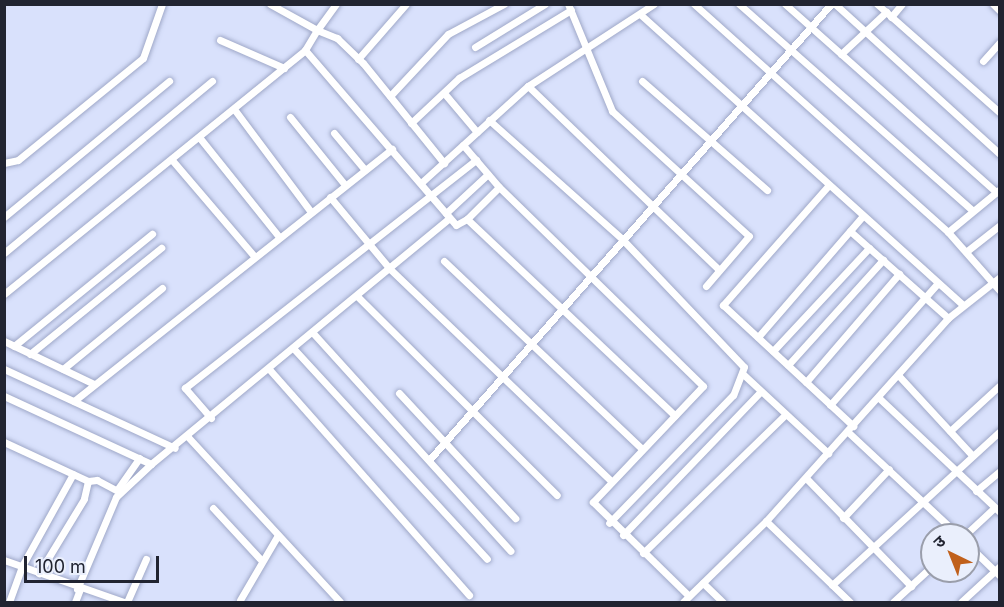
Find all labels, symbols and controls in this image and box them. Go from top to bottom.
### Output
north arrow [920,523,980,583]
text: उ [929,531,949,552]
scale bar [27,544,162,582]
text: 100 m [35,556,86,577]

